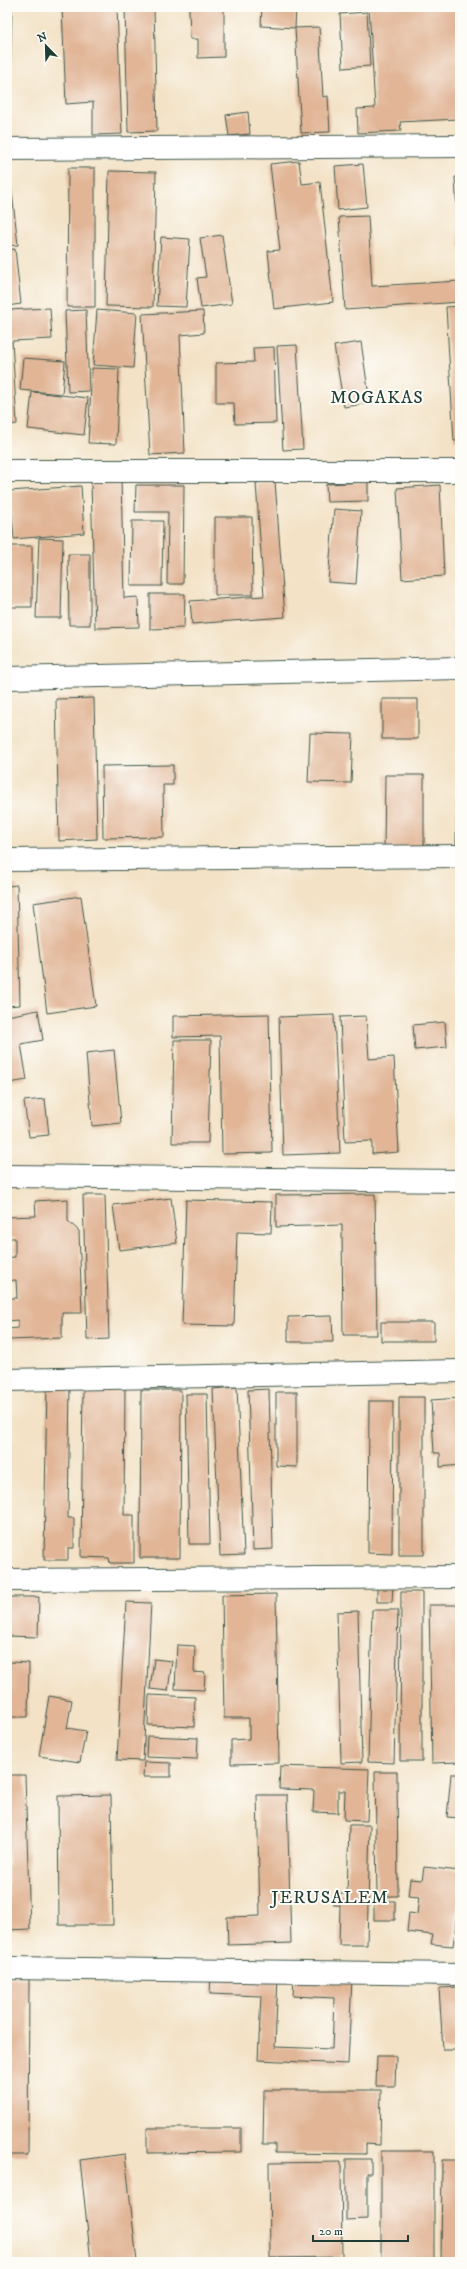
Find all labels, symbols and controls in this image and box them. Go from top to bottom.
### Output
north arrow [26,26,66,66]
text: N [36,30,49,46]
district label: MOGAKAS [330,387,424,409]
district label: JERUSALEM [269,1887,389,1909]
scale bar [313,2217,408,2243]
text: 20 m [319,2224,343,2239]

